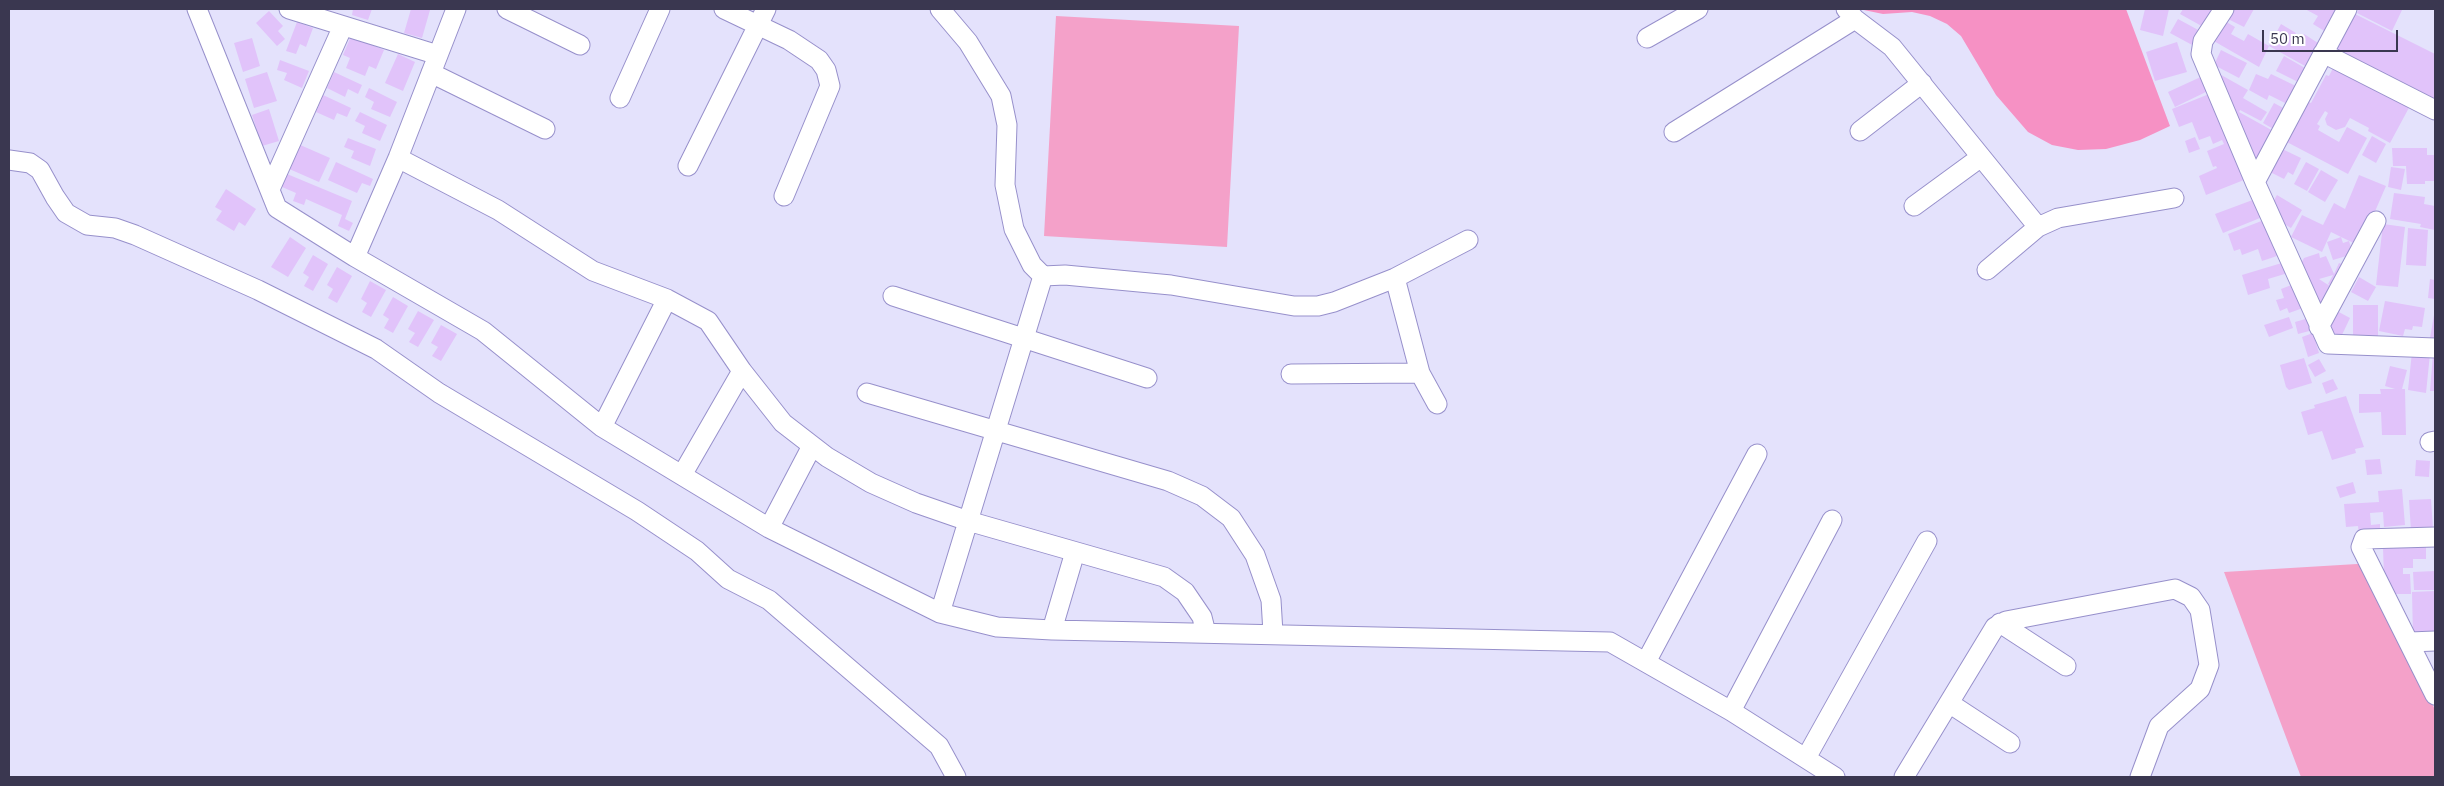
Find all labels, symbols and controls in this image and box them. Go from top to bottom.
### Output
scale bar [2264,20,2400,52]
text: 50 m [2270,29,2305,48]

